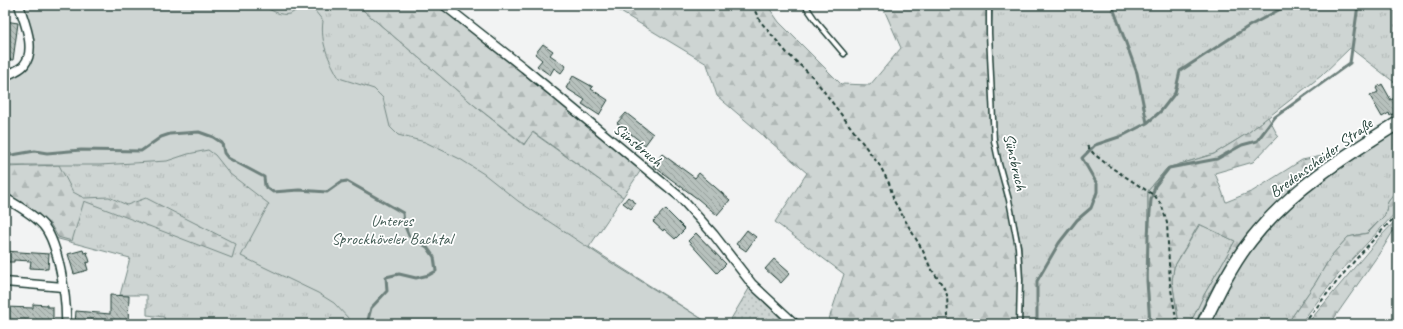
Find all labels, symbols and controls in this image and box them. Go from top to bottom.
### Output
street label: Bredenscheider Straße [1266,113,1378,202]
street label: Sünsbruch [609,119,667,172]
street label: Sünsbruch [999,132,1031,193]
park label: Unteres Sprockhöveler Bachtal [332,211,456,249]

